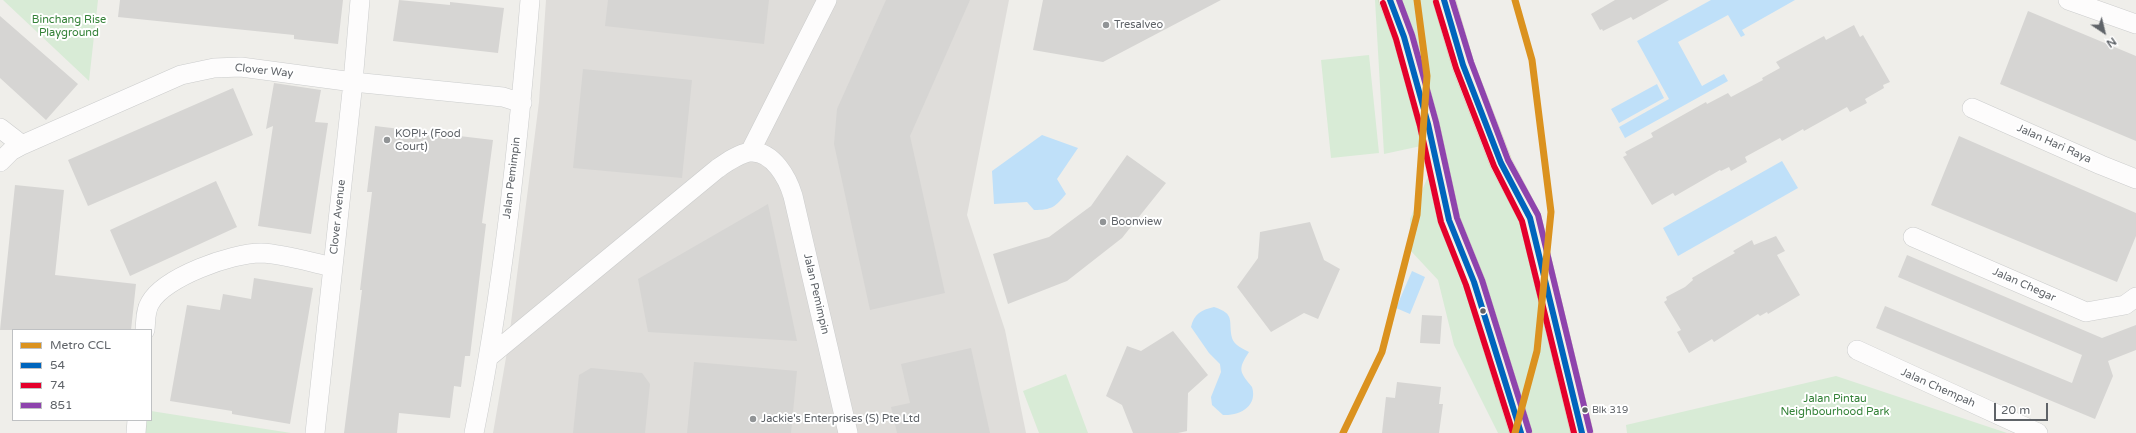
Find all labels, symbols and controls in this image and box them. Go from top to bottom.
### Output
north arrow [2084,12,2124,52]
park label: Binchang Rise Playground [32,13,106,39]
place label: Tresalveo [1114,18,1163,32]
marker: Tresalveo [1101,20,1111,30]
text: N [2104,34,2119,50]
street label: Clover Way [234,61,294,81]
street label: Jalan Hari Raya [2015,122,2093,166]
place label: KOPI+ (Food Court) [395,127,461,153]
marker: KOPI+ (Food Court) [382,135,392,145]
street label: Jalan Pemimpin [500,136,524,220]
street label: Clover Avenue [327,179,349,255]
place label: Boonview [1111,215,1162,229]
marker: Boonview [1098,217,1108,227]
street label: Jalan Pemimpin [800,252,832,336]
street label: Jalan Chegar [1990,265,2058,305]
unlabelled marker [1478,306,1488,316]
legend [12,329,152,421]
text: Metro CCL [50,338,111,352]
text: 54 [50,358,65,372]
street label: Jalan Chempah [1899,366,1977,410]
text: 74 [50,378,65,392]
park label: Jalan Pintau Neighbourhood Park [1780,392,1890,418]
scale bar [1996,395,2050,421]
text: 851 [50,398,73,412]
text: 20 m [2001,403,2030,417]
place label: Blk 319 [1592,404,1628,416]
marker: Blk 319 [1580,405,1590,415]
place label: Jackie's Enterprises (S) Pte Ltd [761,412,920,426]
marker: Jackie's Enterprises (S) Pte Ltd [748,414,758,424]

